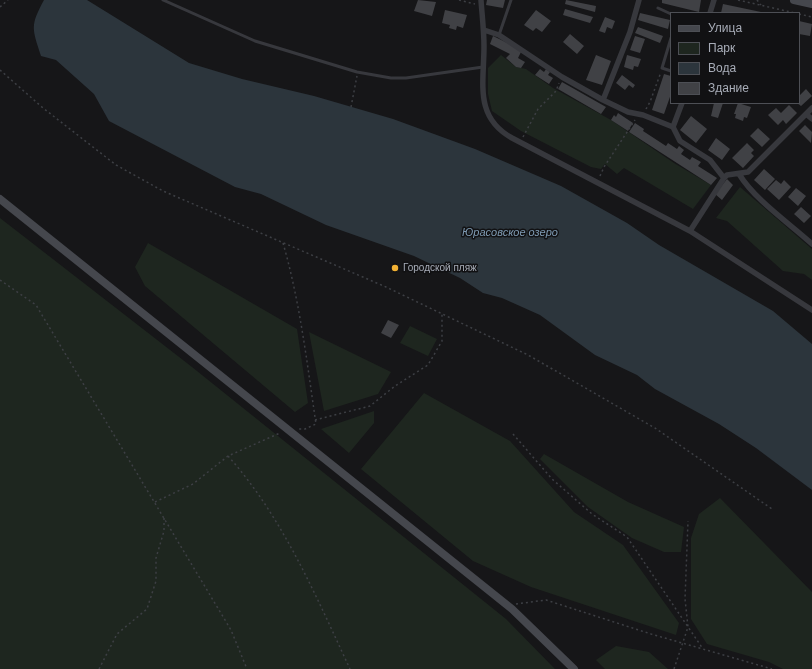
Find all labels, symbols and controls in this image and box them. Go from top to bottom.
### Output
legend [670,12,800,104]
text: Улица [708,21,742,35]
text: Парк [708,41,735,55]
text: Вода [708,61,736,75]
text: Здание [708,81,749,95]
water label: Юрасовское озеро [462,226,558,240]
place label: Городской пляж [403,262,477,274]
marker: Городской пляж [390,263,400,273]

